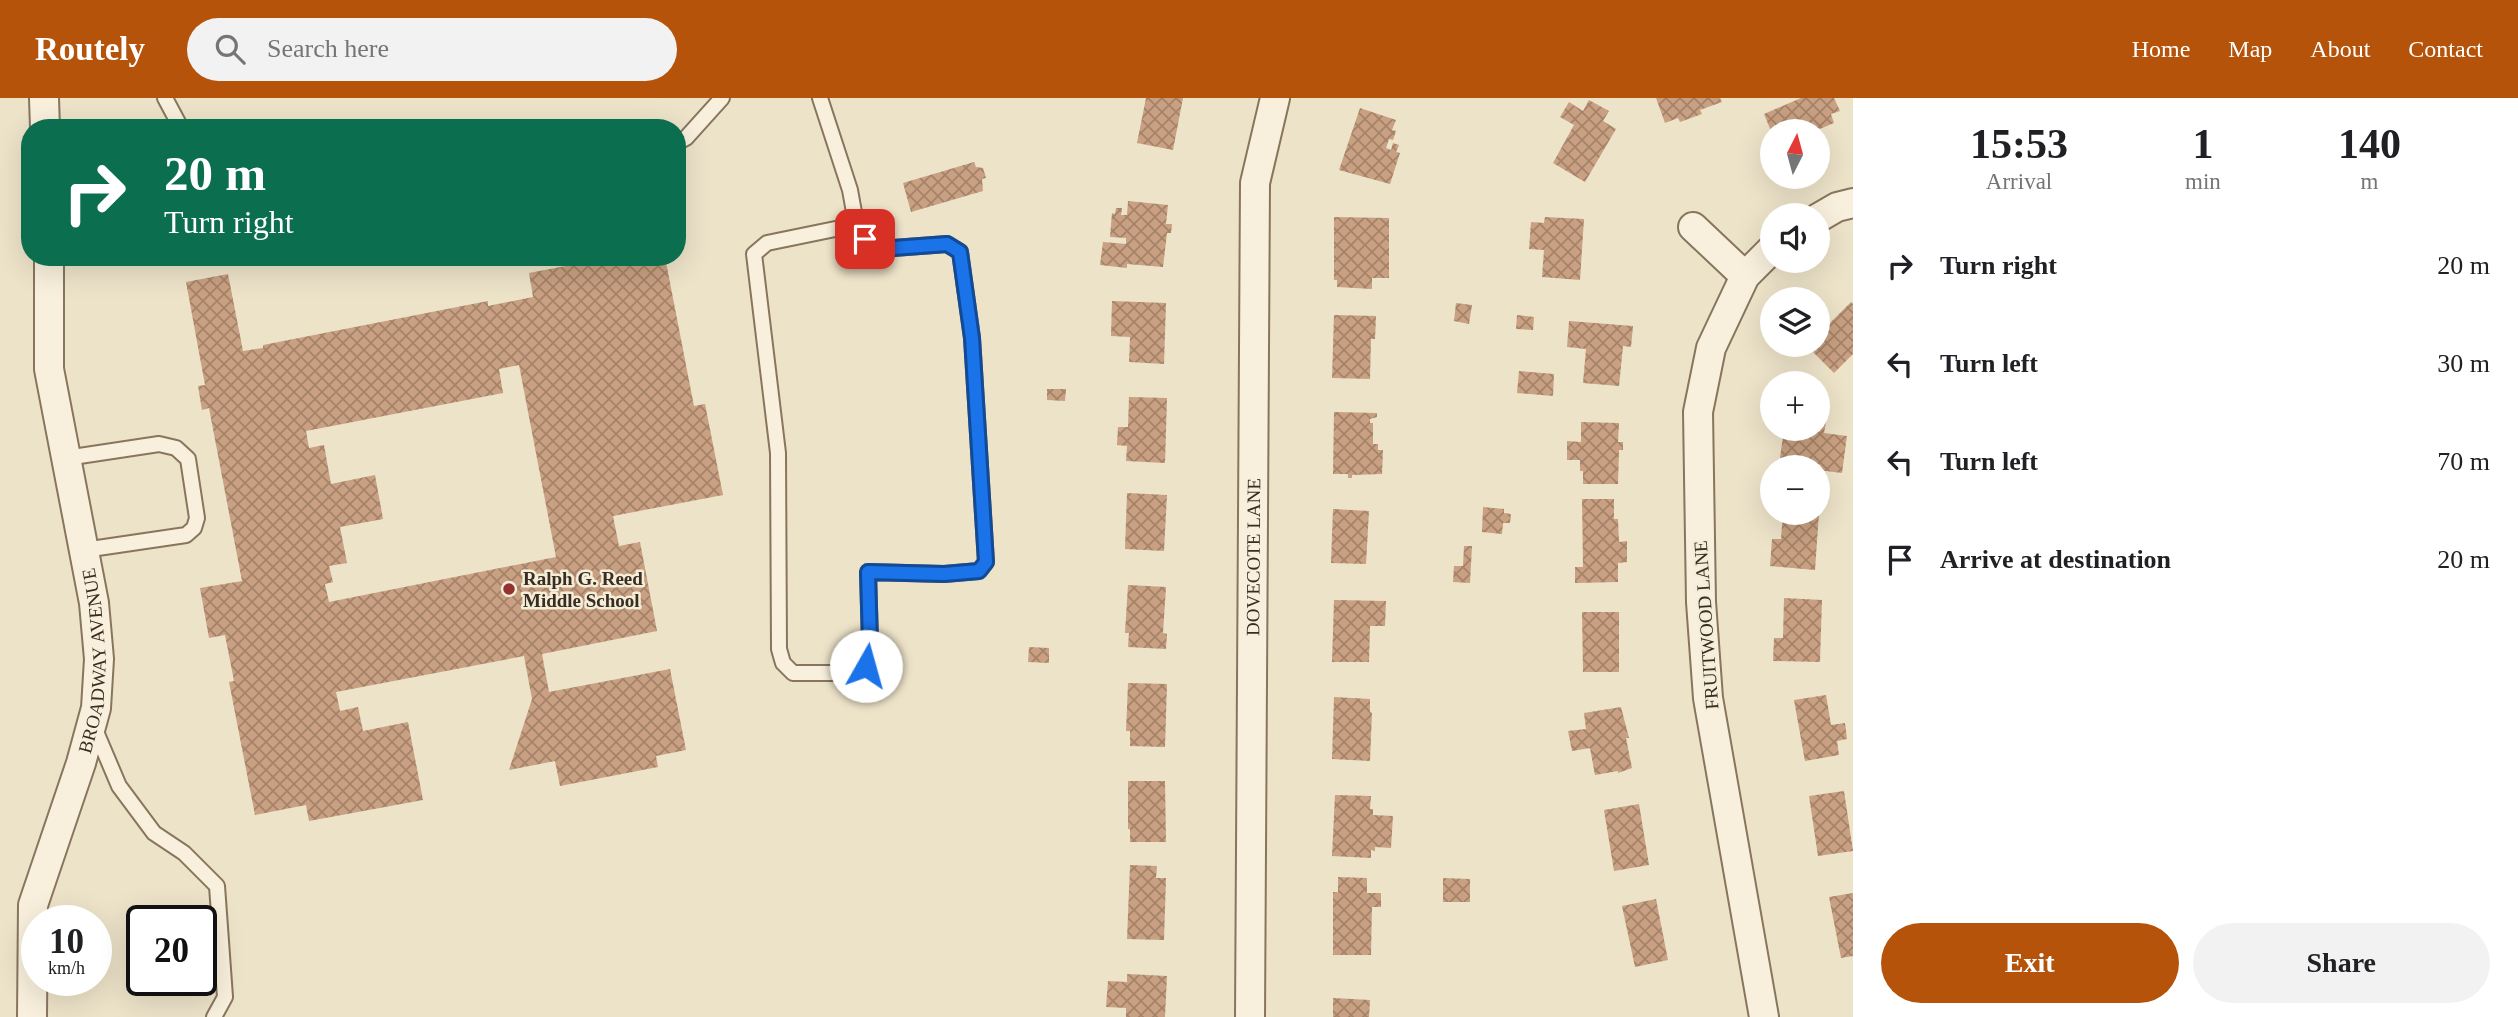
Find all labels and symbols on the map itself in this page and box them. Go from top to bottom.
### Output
north arrow [1760,119,1830,189]
pin [835,209,895,269]
street label: DOVECOTE LANE [1242,478,1264,636]
street label: FRUITWOOD LANE [1690,540,1722,710]
street label: BROADWAY AVENUE [74,566,110,755]
place label: Ralph G. Reed Middle School [523,568,643,611]
marker: Ralph G. Reed Middle School [501,581,517,597]
position arrow [829,629,903,703]
speed limit sign: 20 [126,905,217,996]

